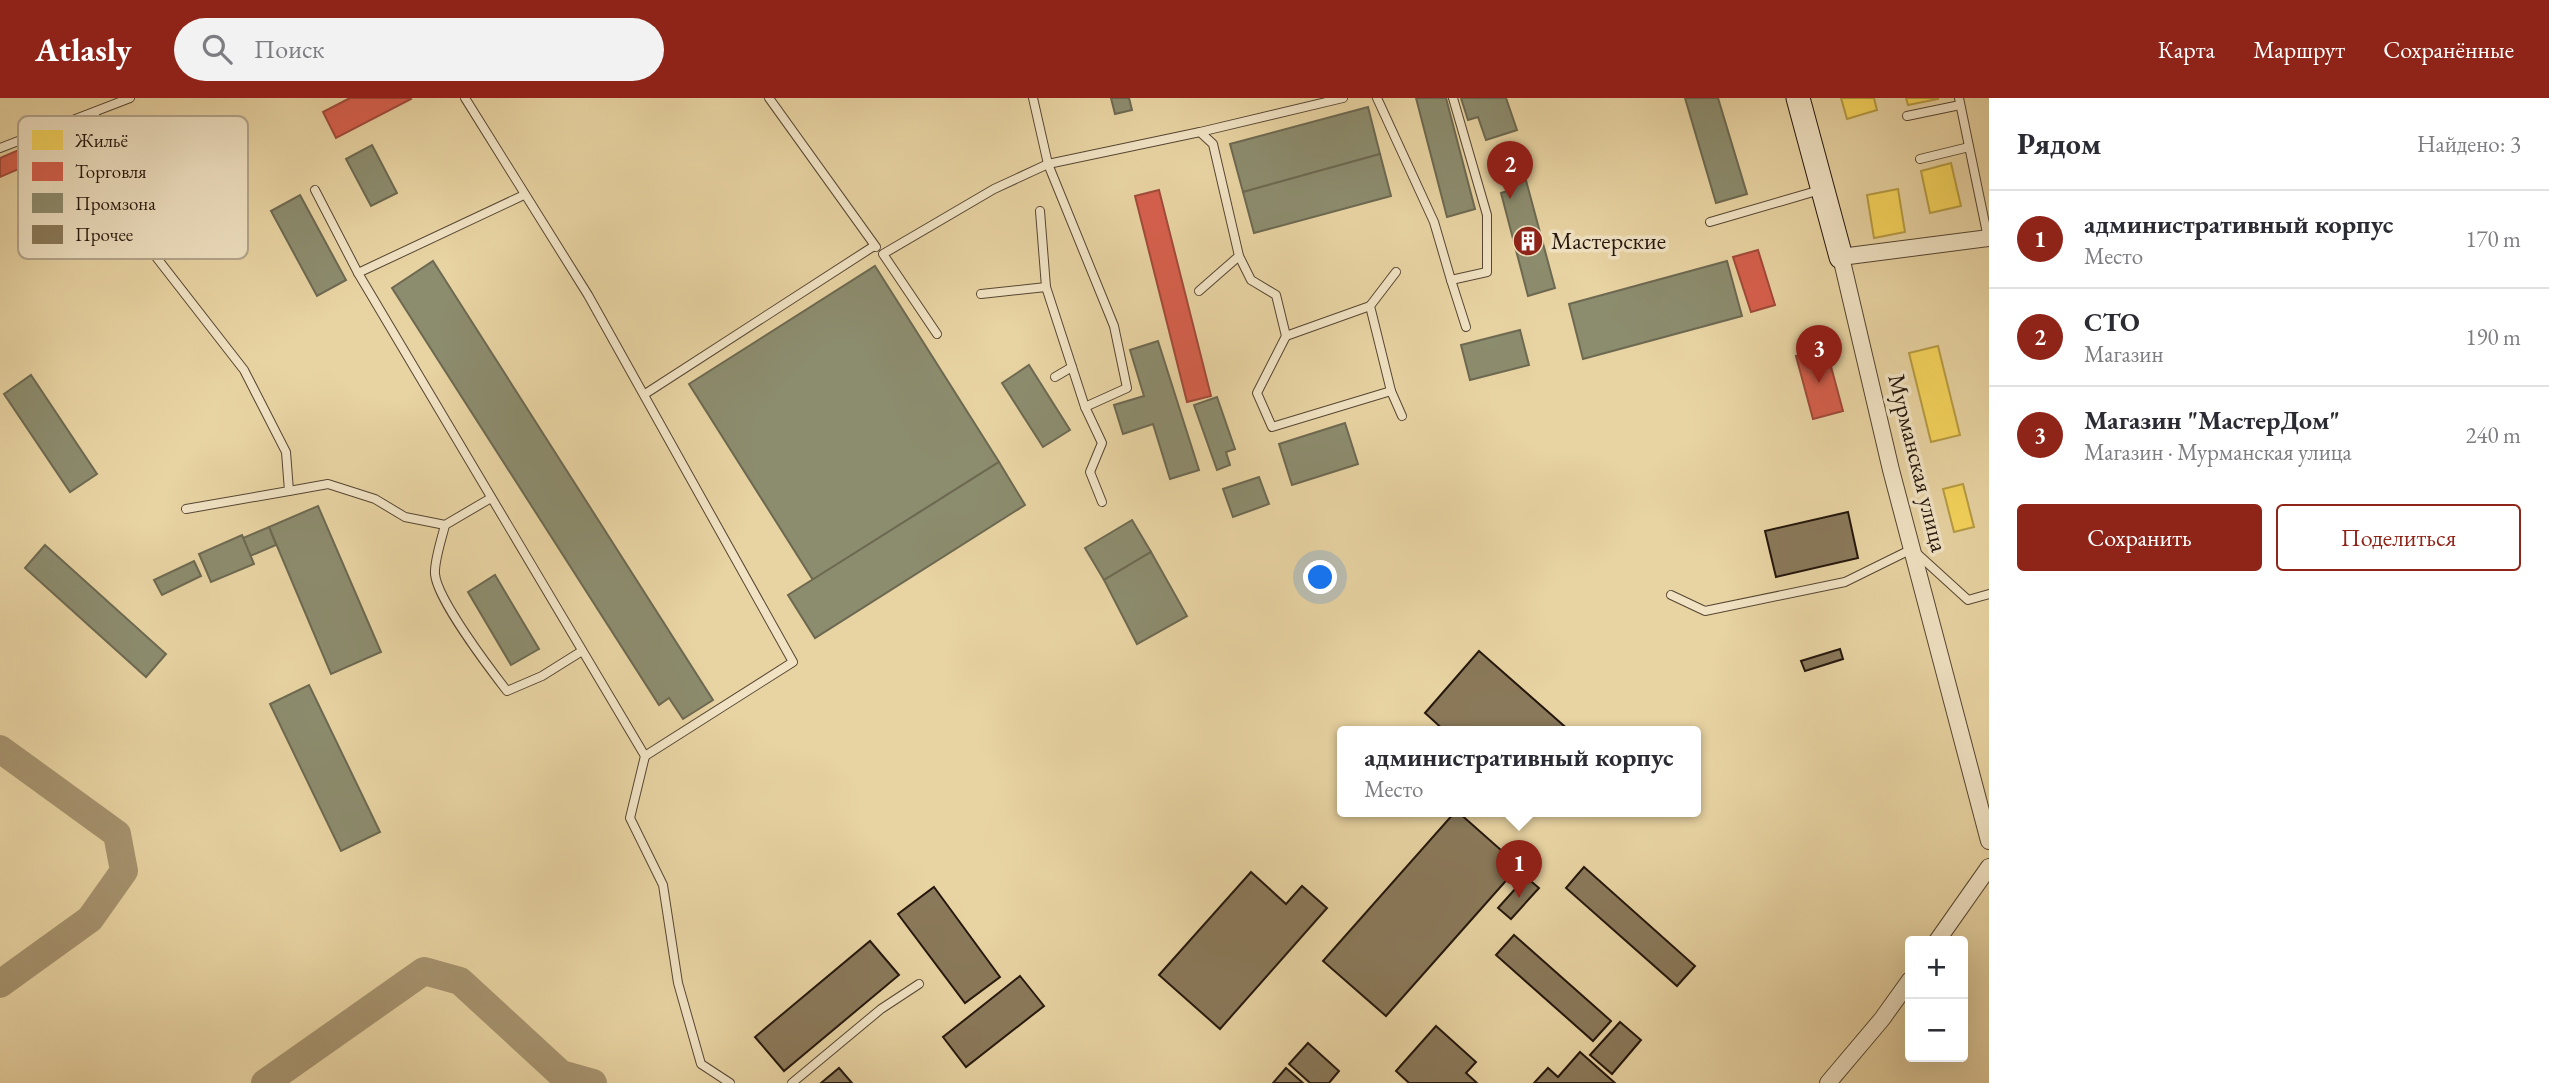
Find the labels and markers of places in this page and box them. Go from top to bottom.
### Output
pin: 2 [1487,141,1533,199]
building icon: Мастерские [1511,224,1545,258]
place label: Мастерские [1551,225,1666,256]
pin: 3 [1796,325,1842,383]
pin: 1 [1496,840,1542,898]

